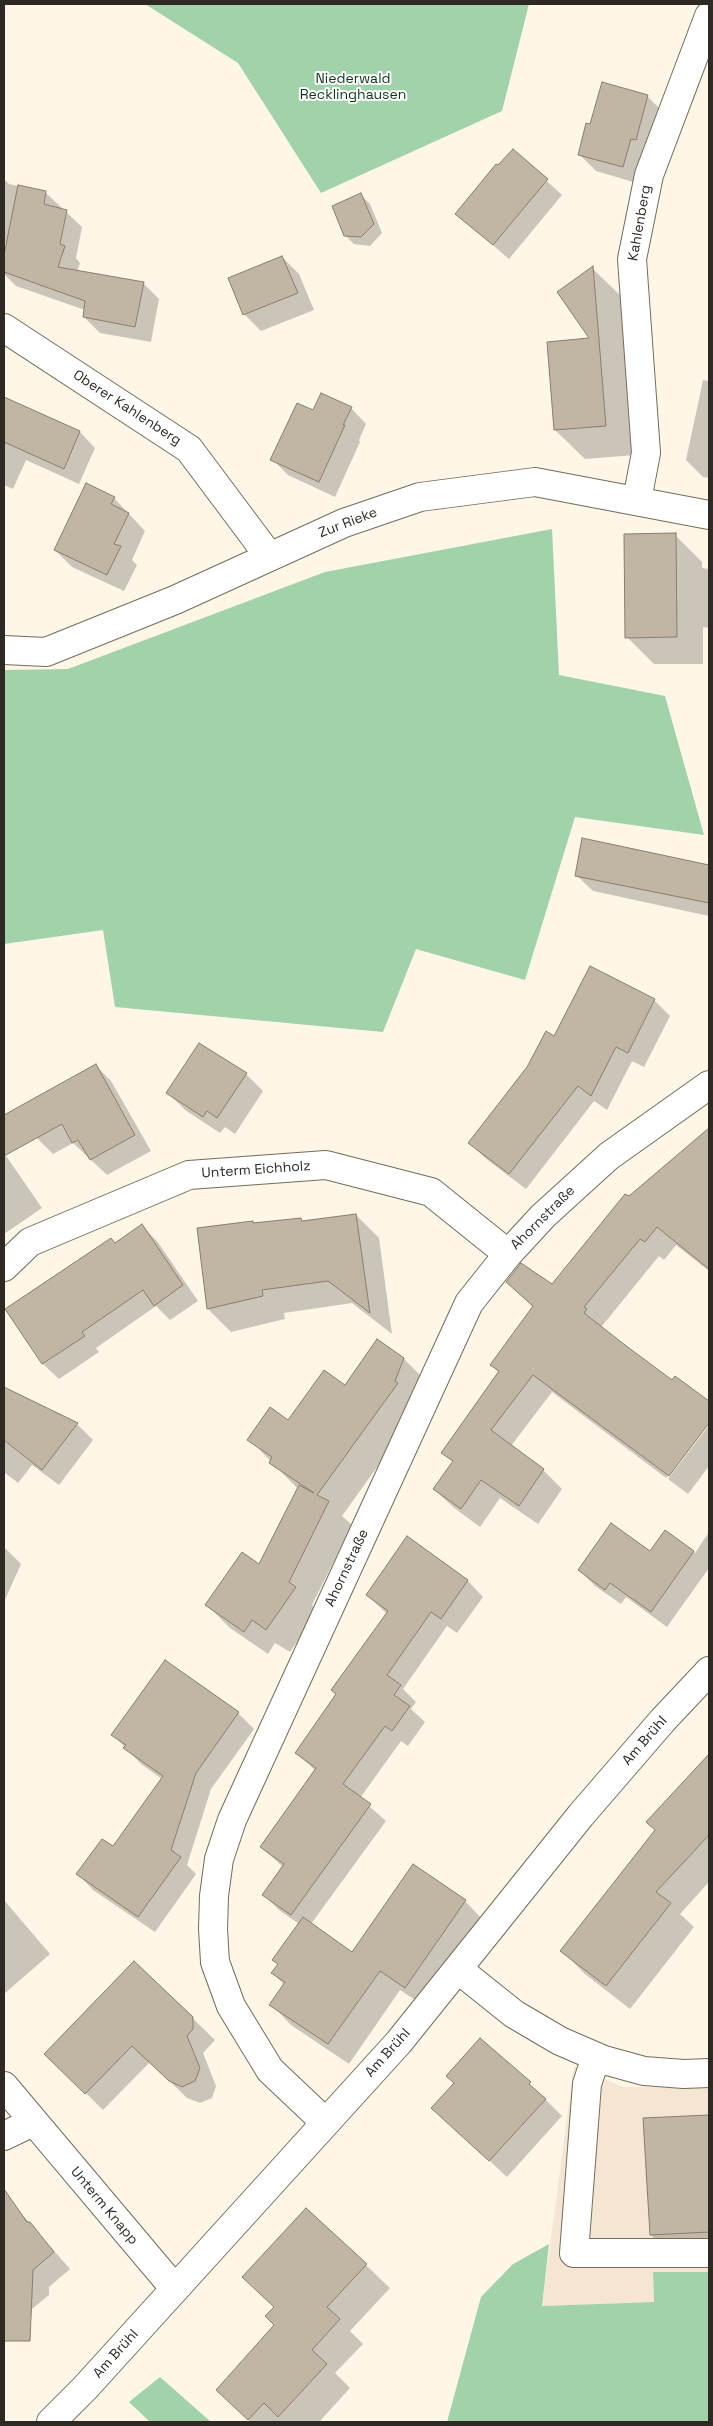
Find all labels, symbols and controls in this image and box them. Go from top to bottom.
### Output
park label: Niederwald Recklinghausen [300,71,406,104]
street label: Kahlenberg [625,184,655,262]
street label: Oberer Kahlenberg [70,367,184,449]
street label: Zur Rieke [316,504,380,542]
street label: Unterm Eichholz [201,1158,311,1182]
street label: Ahornstraße [507,1182,579,1254]
street label: Ahornstraße [322,1527,372,1609]
street label: Am Brühl [619,1713,671,1769]
street label: Am Brühl [362,2025,414,2081]
street label: Unterm Knapp [67,2164,141,2248]
street label: Am Brühl [90,2326,142,2382]

